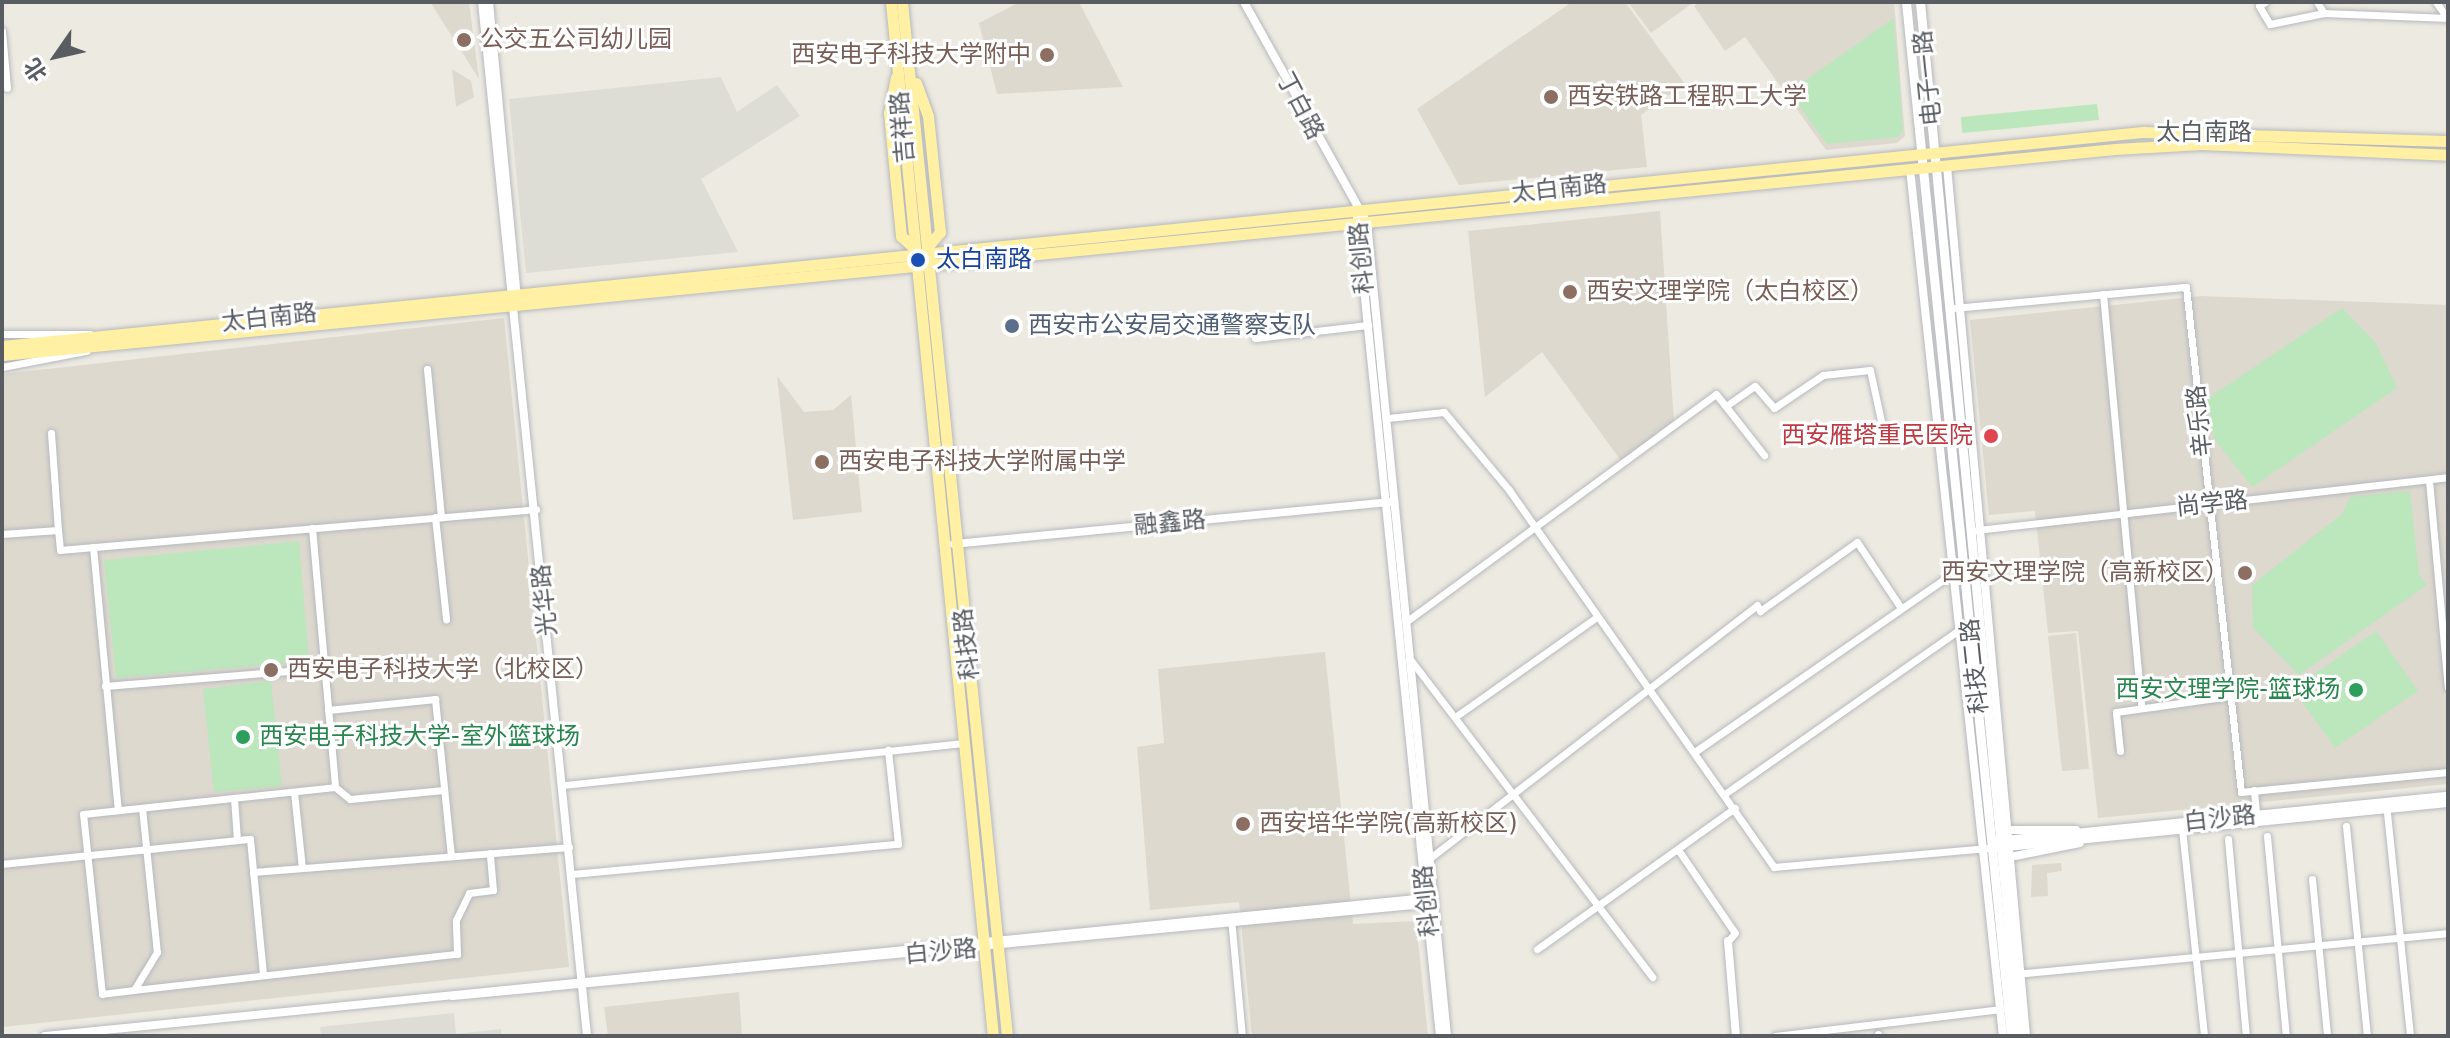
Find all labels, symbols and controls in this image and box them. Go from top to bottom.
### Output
north arrow [16,16,96,96]
place label: 公交五公司幼儿园 [480,26,672,54]
street label: 电子一路 [1909,29,1947,127]
marker: 公交五公司幼儿园 [455,31,473,49]
place label: 西安电子科技大学附中 [791,41,1031,69]
marker: 西安电子科技大学附中 [1038,46,1056,64]
text: 北 [19,54,52,86]
street label: 丁白路 [1270,67,1330,145]
place label: 西安铁路工程职工大学 [1567,83,1807,111]
marker: 西安铁路工程职工大学 [1542,88,1560,106]
street label: 吉祥路 [886,90,920,164]
street label: 太白南路 [2156,119,2252,147]
street label: 太白南路 [1510,170,1608,208]
street label: 科创路 [1345,221,1379,295]
place label: 太白南路 [936,246,1032,274]
marker: 太白南路 [907,249,929,271]
place label: 西安文理学院（太白校区） [1586,278,1874,306]
marker: 西安文理学院（太白校区） [1561,283,1579,301]
street label: 太白南路 [220,299,318,337]
place label: 西安市公安局交通警察支队 [1028,312,1316,340]
marker: 西安市公安局交通警察支队 [1003,317,1021,335]
street label: 辛乐路 [2182,384,2218,458]
place label: 西安雁塔重民医院 [1781,422,1973,450]
marker: 西安雁塔重民医院 [1980,425,2002,447]
place label: 西安电子科技大学附属中学 [838,448,1126,476]
marker: 西安电子科技大学附属中学 [813,453,831,471]
street label: 尚学路 [2175,486,2249,522]
street label: 融鑫路 [1133,506,1207,540]
place label: 西安文理学院（高新校区） [1941,559,2229,587]
street label: 光华路 [527,563,563,637]
marker: 西安文理学院（高新校区） [2236,564,2254,582]
street label: 科技路 [949,607,985,681]
street label: 科技二路 [1956,617,1994,715]
place label: 西安电子科技大学（北校区） [287,656,599,684]
marker: 西安电子科技大学（北校区） [262,661,280,679]
place label: 西安文理学院-篮球场 [2115,676,2340,704]
marker: 西安文理学院-篮球场 [2347,681,2365,699]
place label: 西安电子科技大学-室外篮球场 [259,723,580,751]
marker: 西安电子科技大学-室外篮球场 [234,728,252,746]
street label: 白沙路 [2183,801,2257,837]
place label: 西安培华学院(高新校区) [1259,810,1518,838]
marker: 西安培华学院(高新校区) [1234,815,1252,833]
street label: 科创路 [1409,864,1445,938]
street label: 白沙路 [904,935,978,969]

